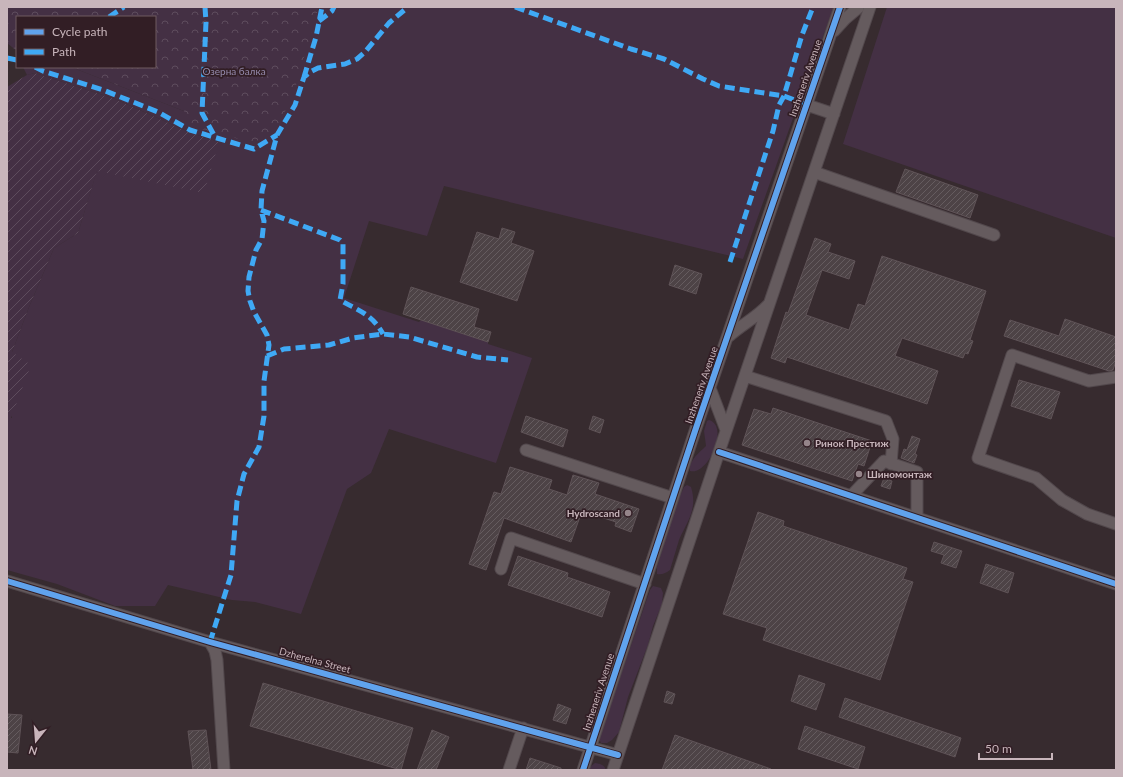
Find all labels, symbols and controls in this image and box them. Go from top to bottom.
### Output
legend [16,16,156,68]
text: Cycle path [52,24,107,39]
street label: Inzheneriv Avenue [786,38,824,118]
text: Path [52,44,76,59]
park label: Озерна балка [202,65,266,77]
street label: Inzheneriv Avenue [682,345,720,425]
place label: Ринок Престиж [815,437,889,449]
marker: Ринок Престиж [802,438,812,448]
place label: Шиномонтаж [867,468,933,480]
marker: Шиномонтаж [854,469,864,479]
place label: Hydroscand [567,507,620,519]
marker: Hydroscand [623,508,633,518]
street label: Dzherelna Street [278,645,352,675]
street label: Inzheneriv Avenue [580,652,616,732]
north arrow [16,721,56,761]
scale bar [979,735,1052,761]
text: 50 m [985,741,1012,756]
text: N [27,744,39,758]

